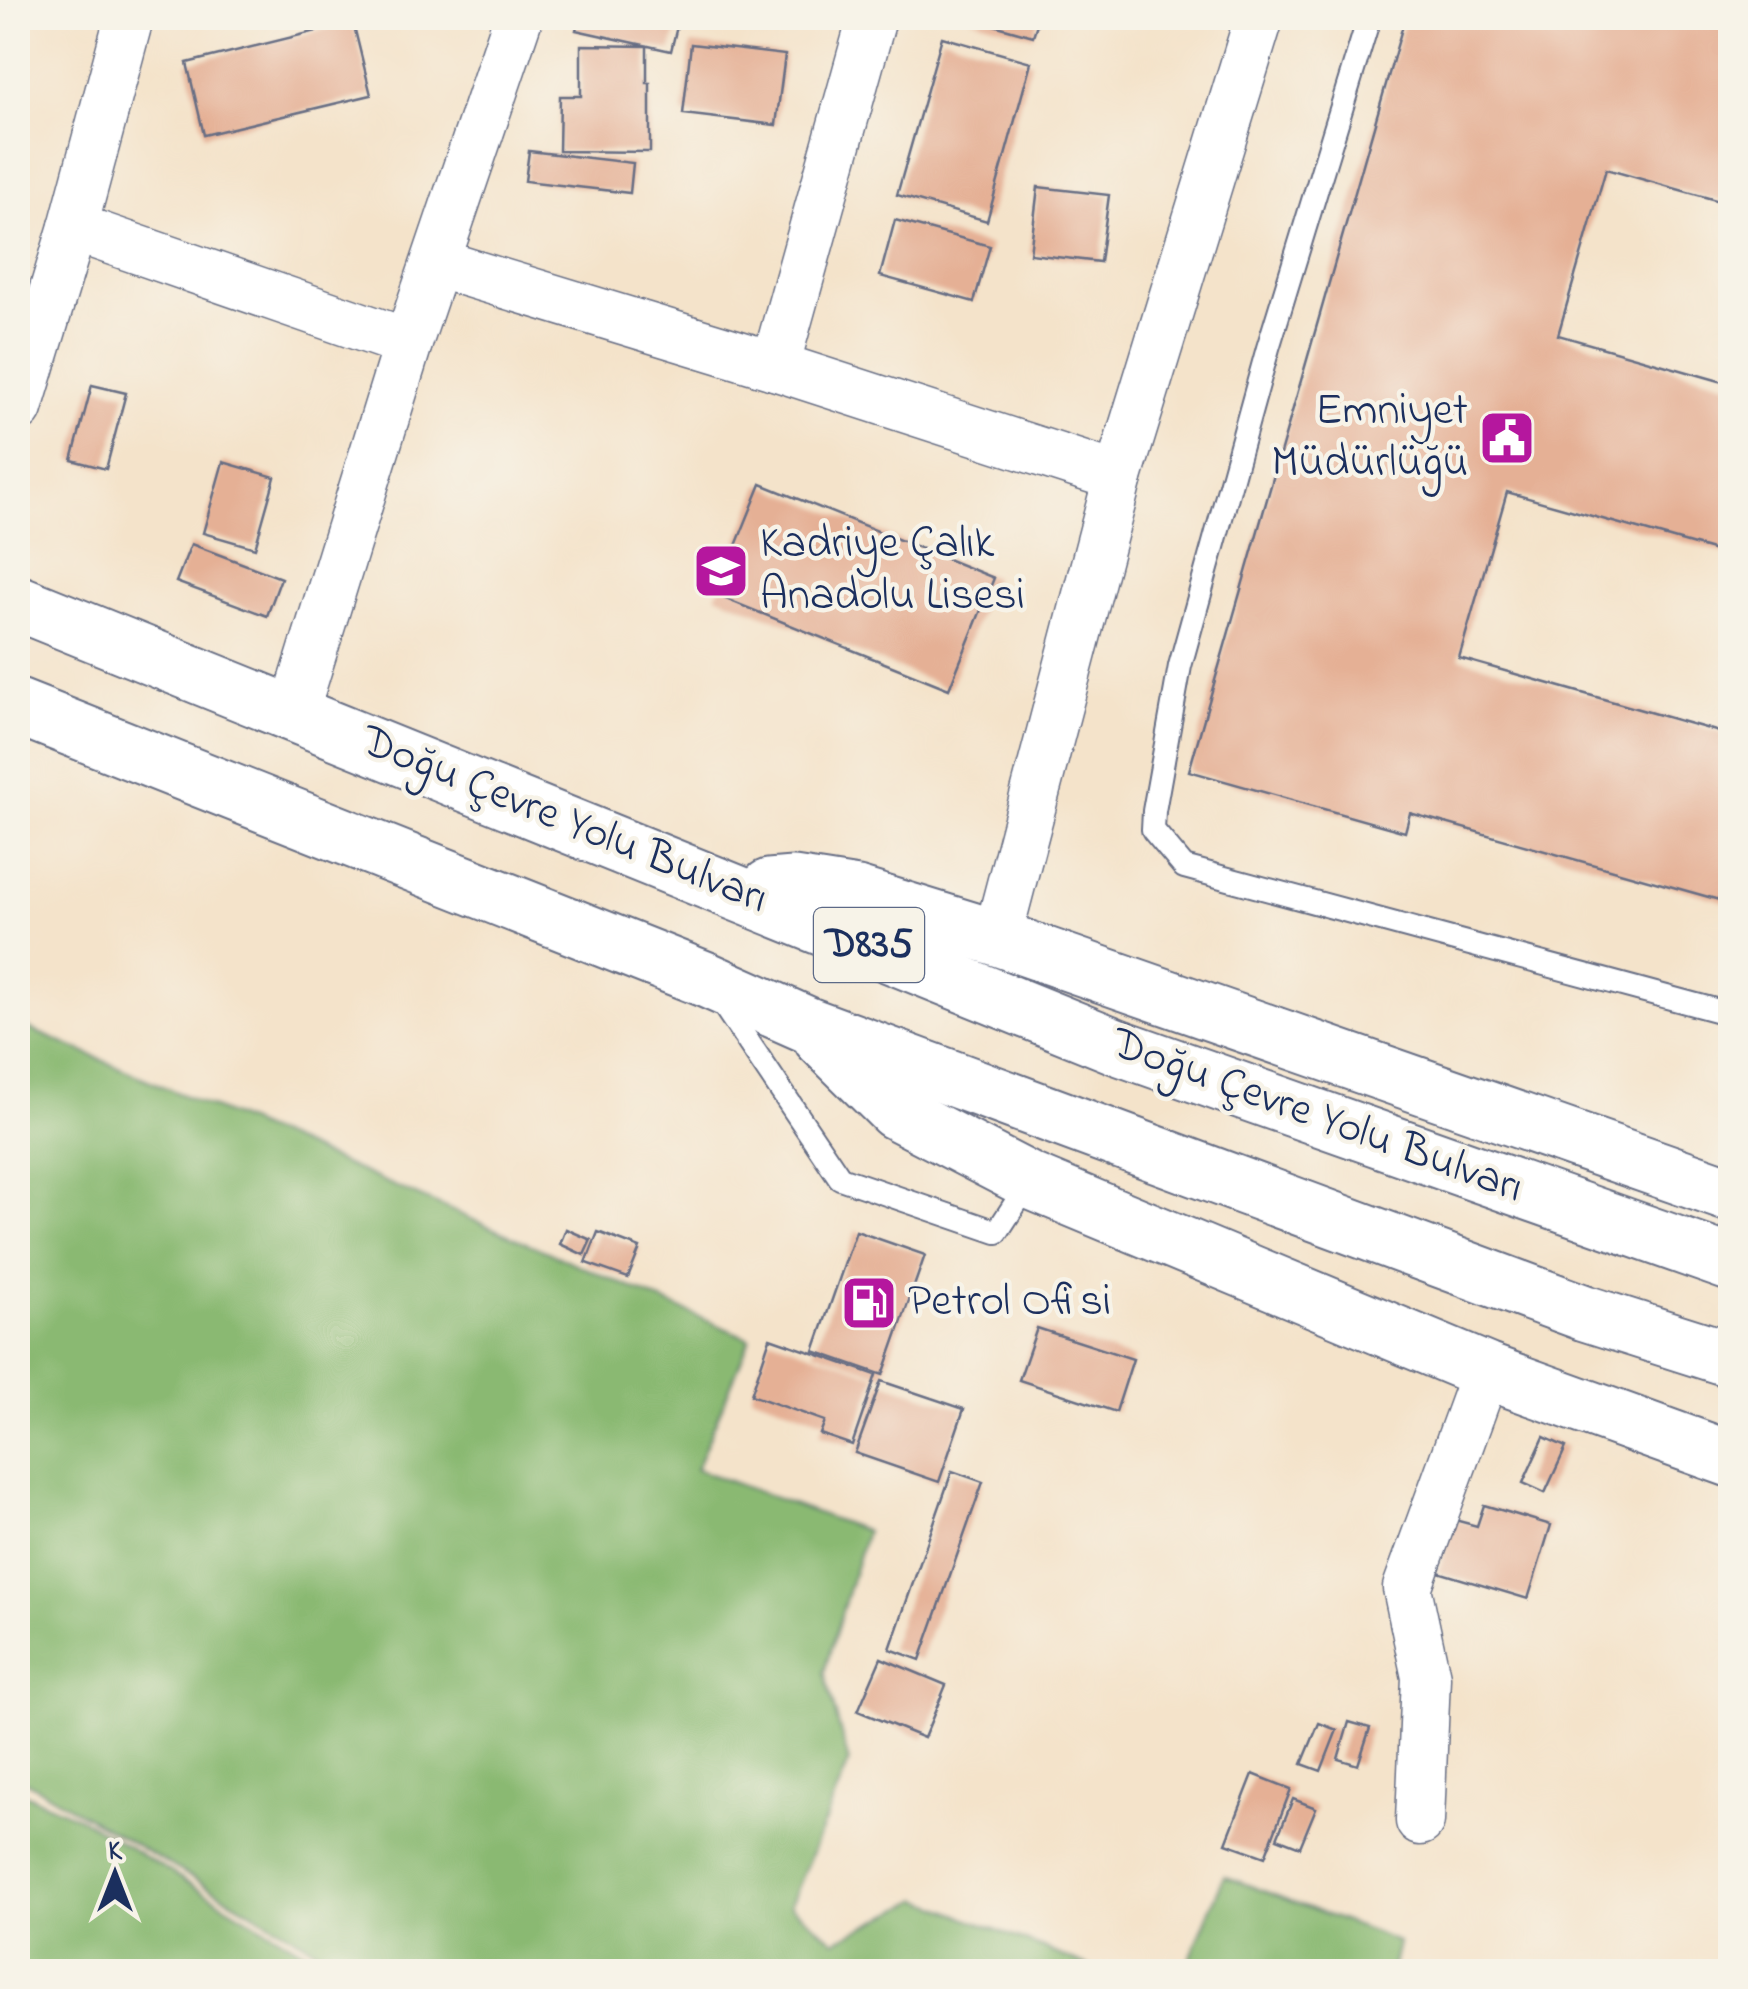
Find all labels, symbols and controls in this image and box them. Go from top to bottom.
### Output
place label: Emniyet Müdürlüğü [1271,379,1468,497]
public building icon: Emniyet Müdürlüğü [1477,408,1537,468]
place label: Kadriye Çalık Anadolu Lisesi [760,512,1025,630]
school or university icon: Kadriye Çalık Anadolu Lisesi [691,541,751,601]
street label: Doğu Çevre Yolu Bulvarı [349,709,778,933]
road number: D835 [814,908,924,982]
street label: Doğu Çevre Yolu Bulvarı [1101,1011,1532,1222]
place label: Petrol Ofisi [908,1270,1111,1336]
fuel station icon: Petrol Ofisi [839,1273,899,1333]
north arrow [65,1824,165,1924]
text: K [108,1832,123,1873]

